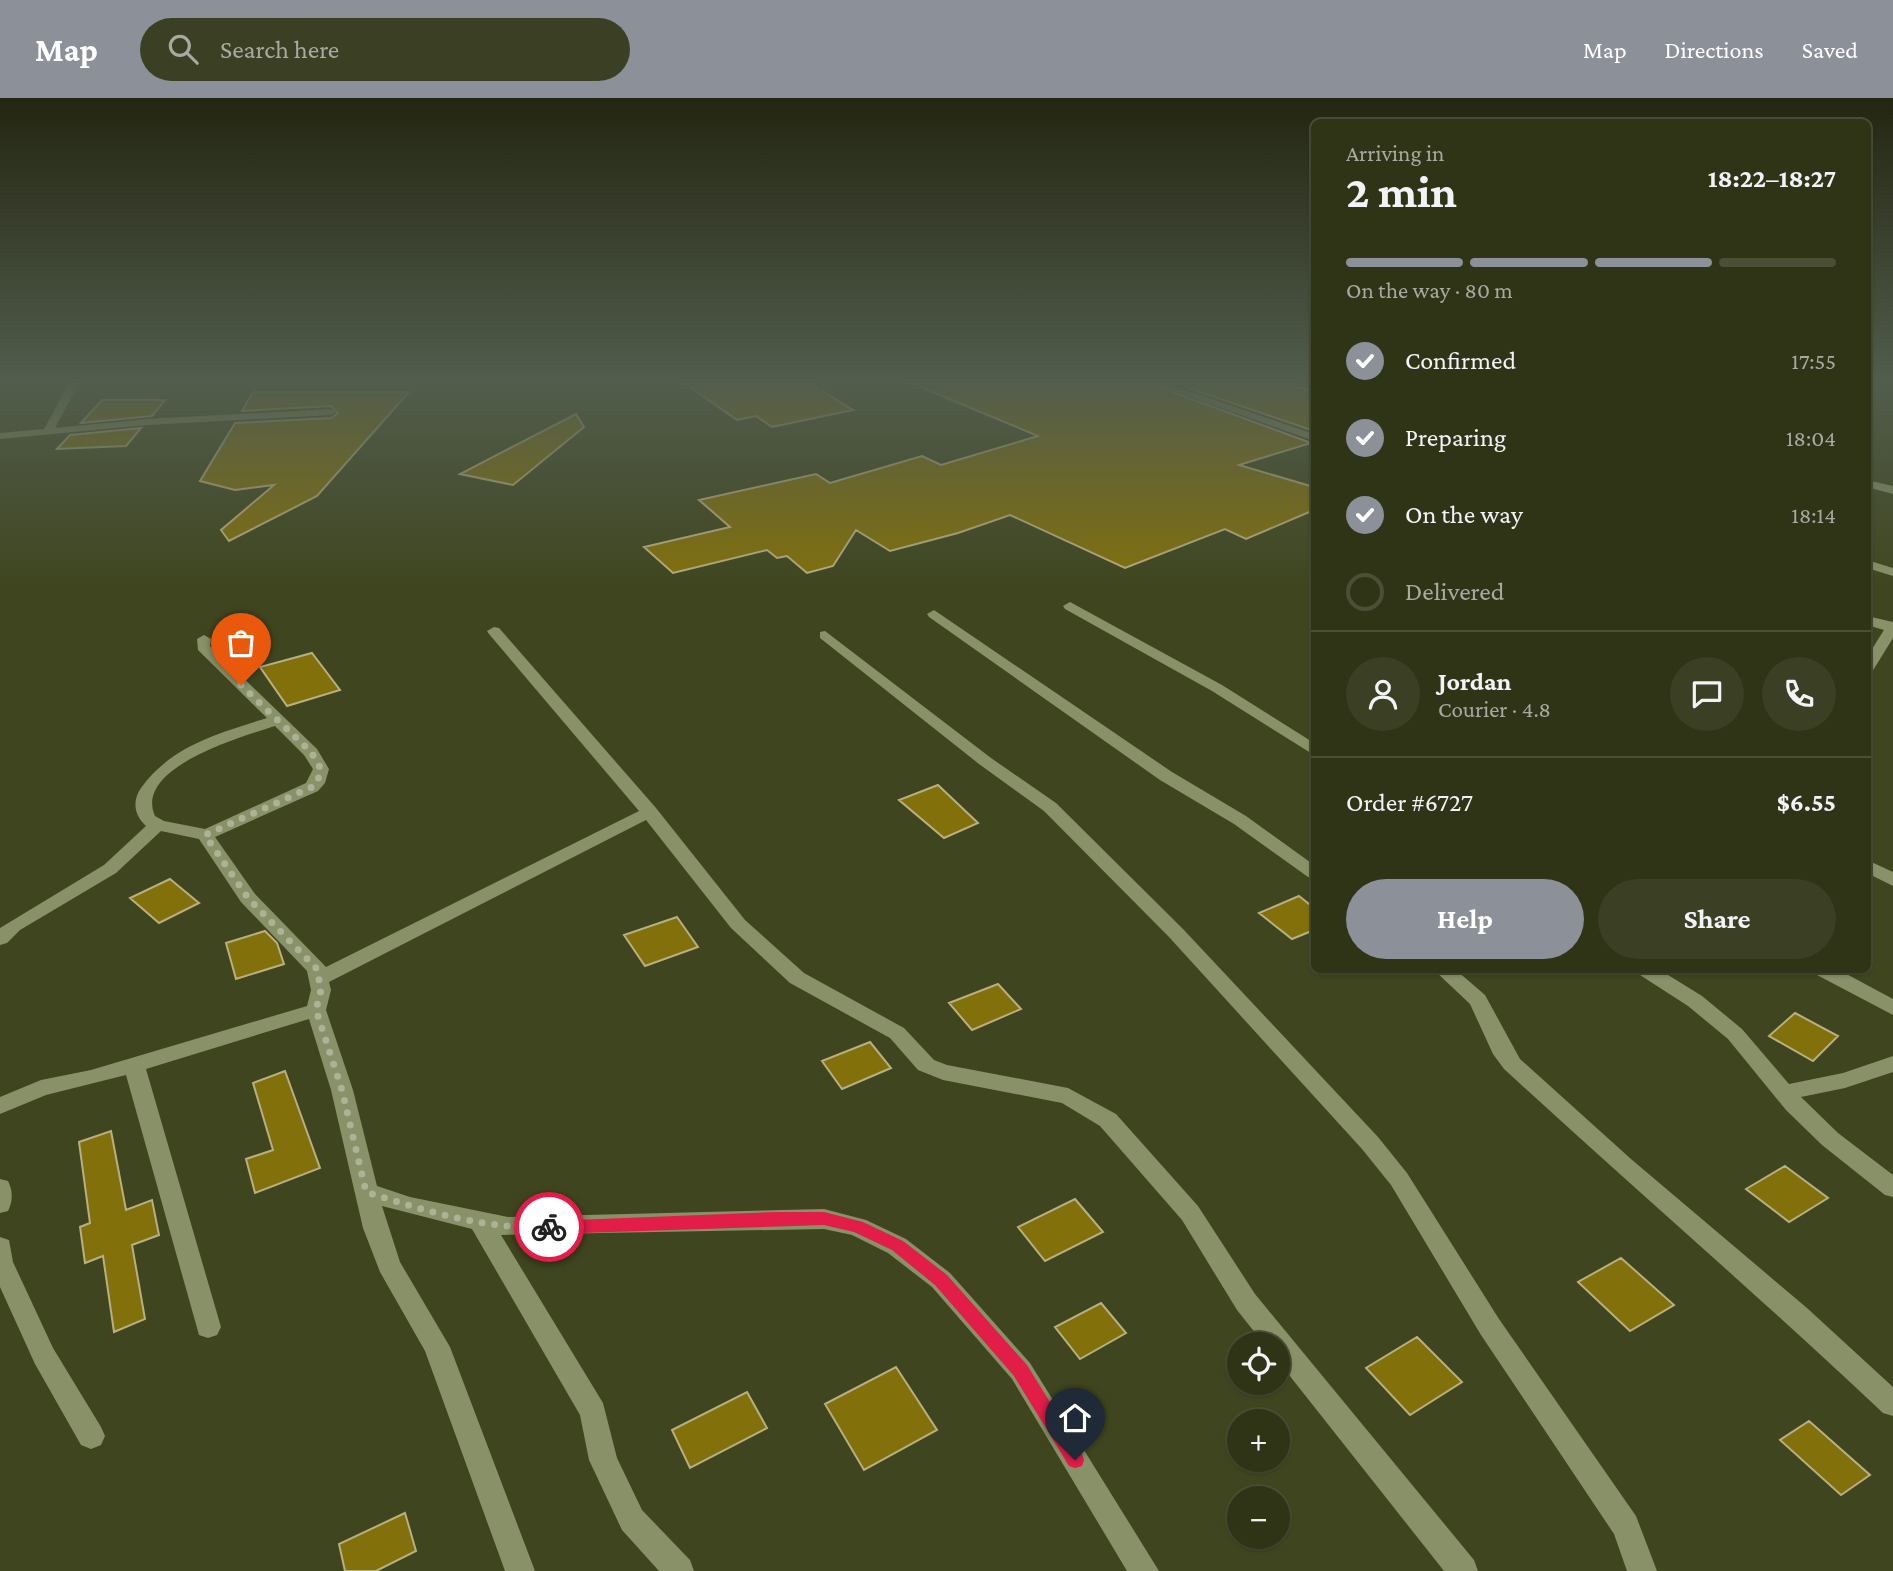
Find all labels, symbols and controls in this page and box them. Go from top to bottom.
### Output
search box [140,18,630,81]
icon: search [164,30,202,68]
text: Map [35,31,98,68]
text: Search here [220,35,339,64]
text: Map [1583,36,1627,63]
text: Directions [1665,36,1764,63]
text: Saved [1802,36,1858,63]
text: Arriving in [1346,140,1444,166]
text: 18:22–18:27 [1708,164,1836,193]
text: 2 min [1346,166,1457,217]
text: On the way · 80 m [1346,277,1513,303]
icon: check [1346,342,1384,380]
text: Confirmed [1405,346,1516,375]
text: 17:55 [1791,348,1836,374]
icon: check [1346,419,1384,457]
text: Preparing [1405,423,1506,452]
text: 18:04 [1786,425,1836,451]
icon: check [1346,496,1384,534]
text: On the way [1405,500,1523,529]
text: 18:14 [1791,502,1836,528]
text: Delivered [1405,577,1504,606]
pin [211,613,271,685]
icon: bag [222,624,260,662]
button: person [1346,657,1420,731]
button: chat [1670,657,1744,731]
button: phone [1762,657,1836,731]
text: Jordan [1438,667,1512,696]
text: Courier · 4.8 [1438,696,1551,722]
text: Order #6727 [1346,788,1473,817]
text: $6.55 [1777,788,1836,817]
button: Help [1346,879,1584,959]
button: Share [1598,879,1836,959]
courier [514,1192,584,1262]
icon: bike [530,1208,568,1246]
map controls [1227,1332,1290,1549]
button: locate [1227,1332,1290,1395]
pin [1045,1388,1105,1460]
icon: home [1056,1399,1094,1437]
button: + [1227,1409,1290,1472]
button: − [1227,1486,1290,1549]

